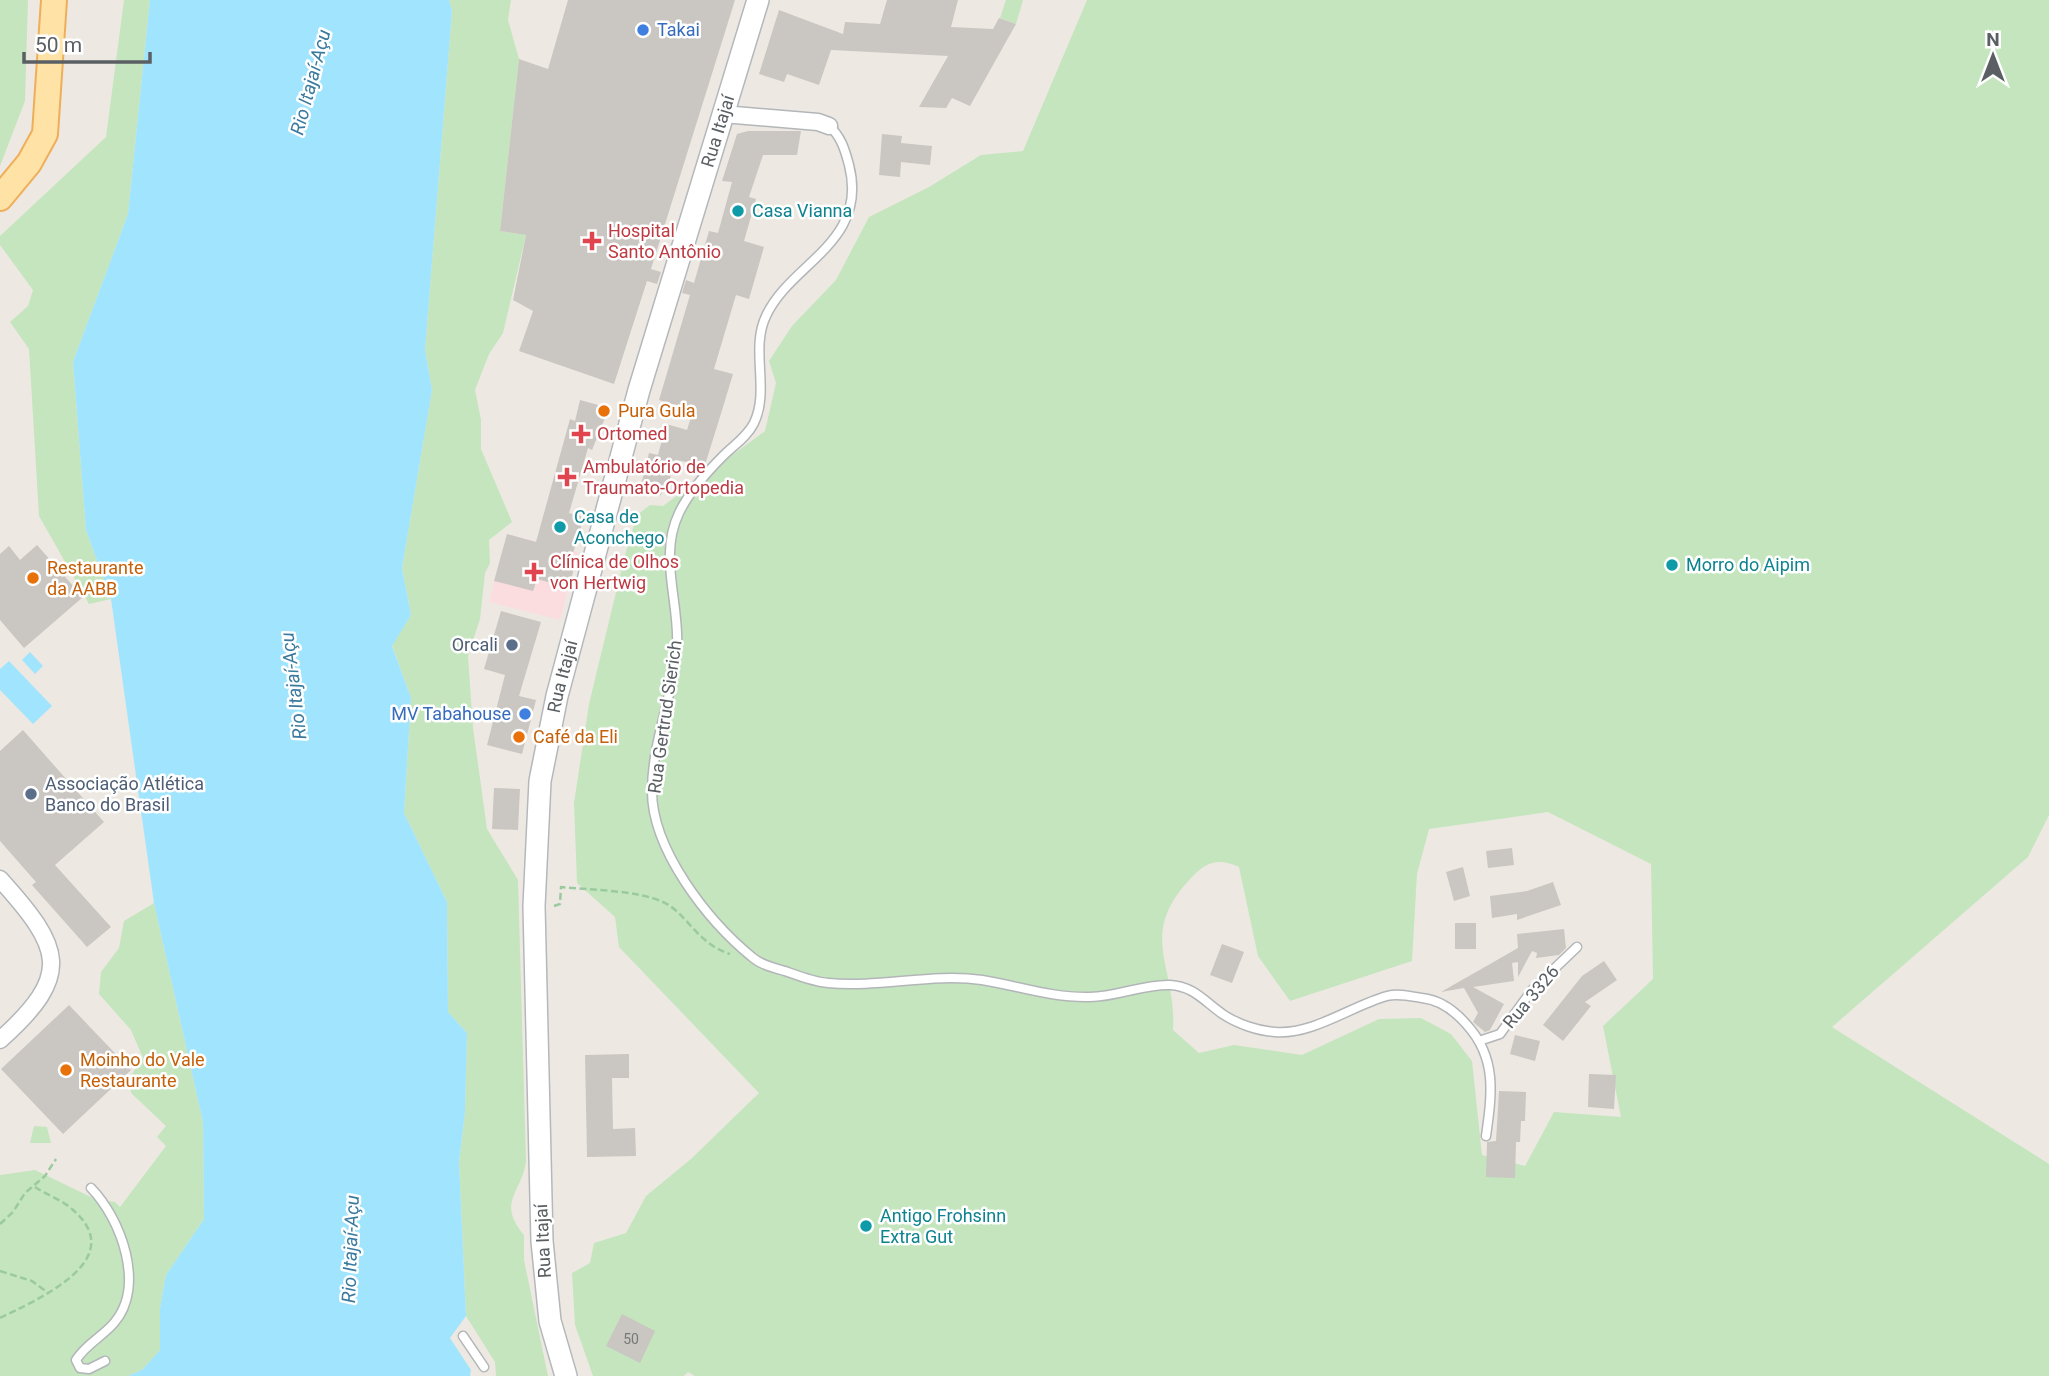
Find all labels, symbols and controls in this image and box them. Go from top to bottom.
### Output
place label: Takai [657,19,700,40]
scale bar [24,21,150,65]
north arrow [1958,21,2028,91]
marker: Takai [635,22,651,38]
water label: Rio Itajaí-Açu [285,27,336,137]
text: N [1986,28,2000,51]
text: 50 m [35,33,82,57]
street label: Rua Itajaí [697,92,739,170]
place label: Casa Vianna [752,200,852,221]
marker: Casa Vianna [730,203,746,219]
place label: Hospital Santo Antônio [608,220,721,262]
marker: Hospital Santo Antônio [582,231,602,251]
place label: Pura Gula [618,400,696,421]
marker: Pura Gula [596,403,612,419]
place label: Ortomed [597,423,667,444]
marker: Ortomed [571,424,591,444]
place label: Ambulatório de Traumato-Ortopedia [583,456,744,498]
marker: Ambulatório de Traumato-Ortopedia [557,467,577,487]
place label: Casa de Aconchego [574,506,665,548]
marker: Casa de Aconchego [552,519,568,535]
place label: Clínica de Olhos von Hertwig [550,551,679,593]
place label: Morro do Aipim [1686,554,1810,575]
place label: Restaurante da AABB [47,557,143,599]
marker: Morro do Aipim [1664,557,1680,573]
marker: Clínica de Olhos von Hertwig [524,562,544,582]
marker: Restaurante da AABB [25,570,41,586]
water label: Rio Itajaí-Açu [276,631,311,741]
place label: Orcali [452,634,498,655]
marker: Orcali [504,637,520,653]
street label: Rua Itajaí [543,637,582,714]
street label: Rua Gertrud Sierich [643,639,686,795]
place label: MV Tabahouse [391,703,511,724]
marker: MV Tabahouse [517,706,533,722]
place label: Café da Eli [533,726,618,747]
marker: Café da Eli [511,729,527,745]
place label: Associação Atlética Banco do Brasil [45,773,204,815]
marker: Associação Atlética Banco do Brasil [23,786,39,802]
street label: Rua 3326 [1498,961,1563,1032]
place label: Moinho do Vale Restaurante [80,1049,205,1091]
marker: Moinho do Vale Restaurante [58,1062,74,1078]
water label: Rio Itajaí-Açu [337,1195,364,1303]
street label: Rua Itajaí [530,1203,555,1279]
place label: Antigo Frohsinn Extra Gut [880,1205,1006,1247]
marker: Antigo Frohsinn Extra Gut [858,1218,874,1234]
house number: 50 [623,1331,639,1347]

